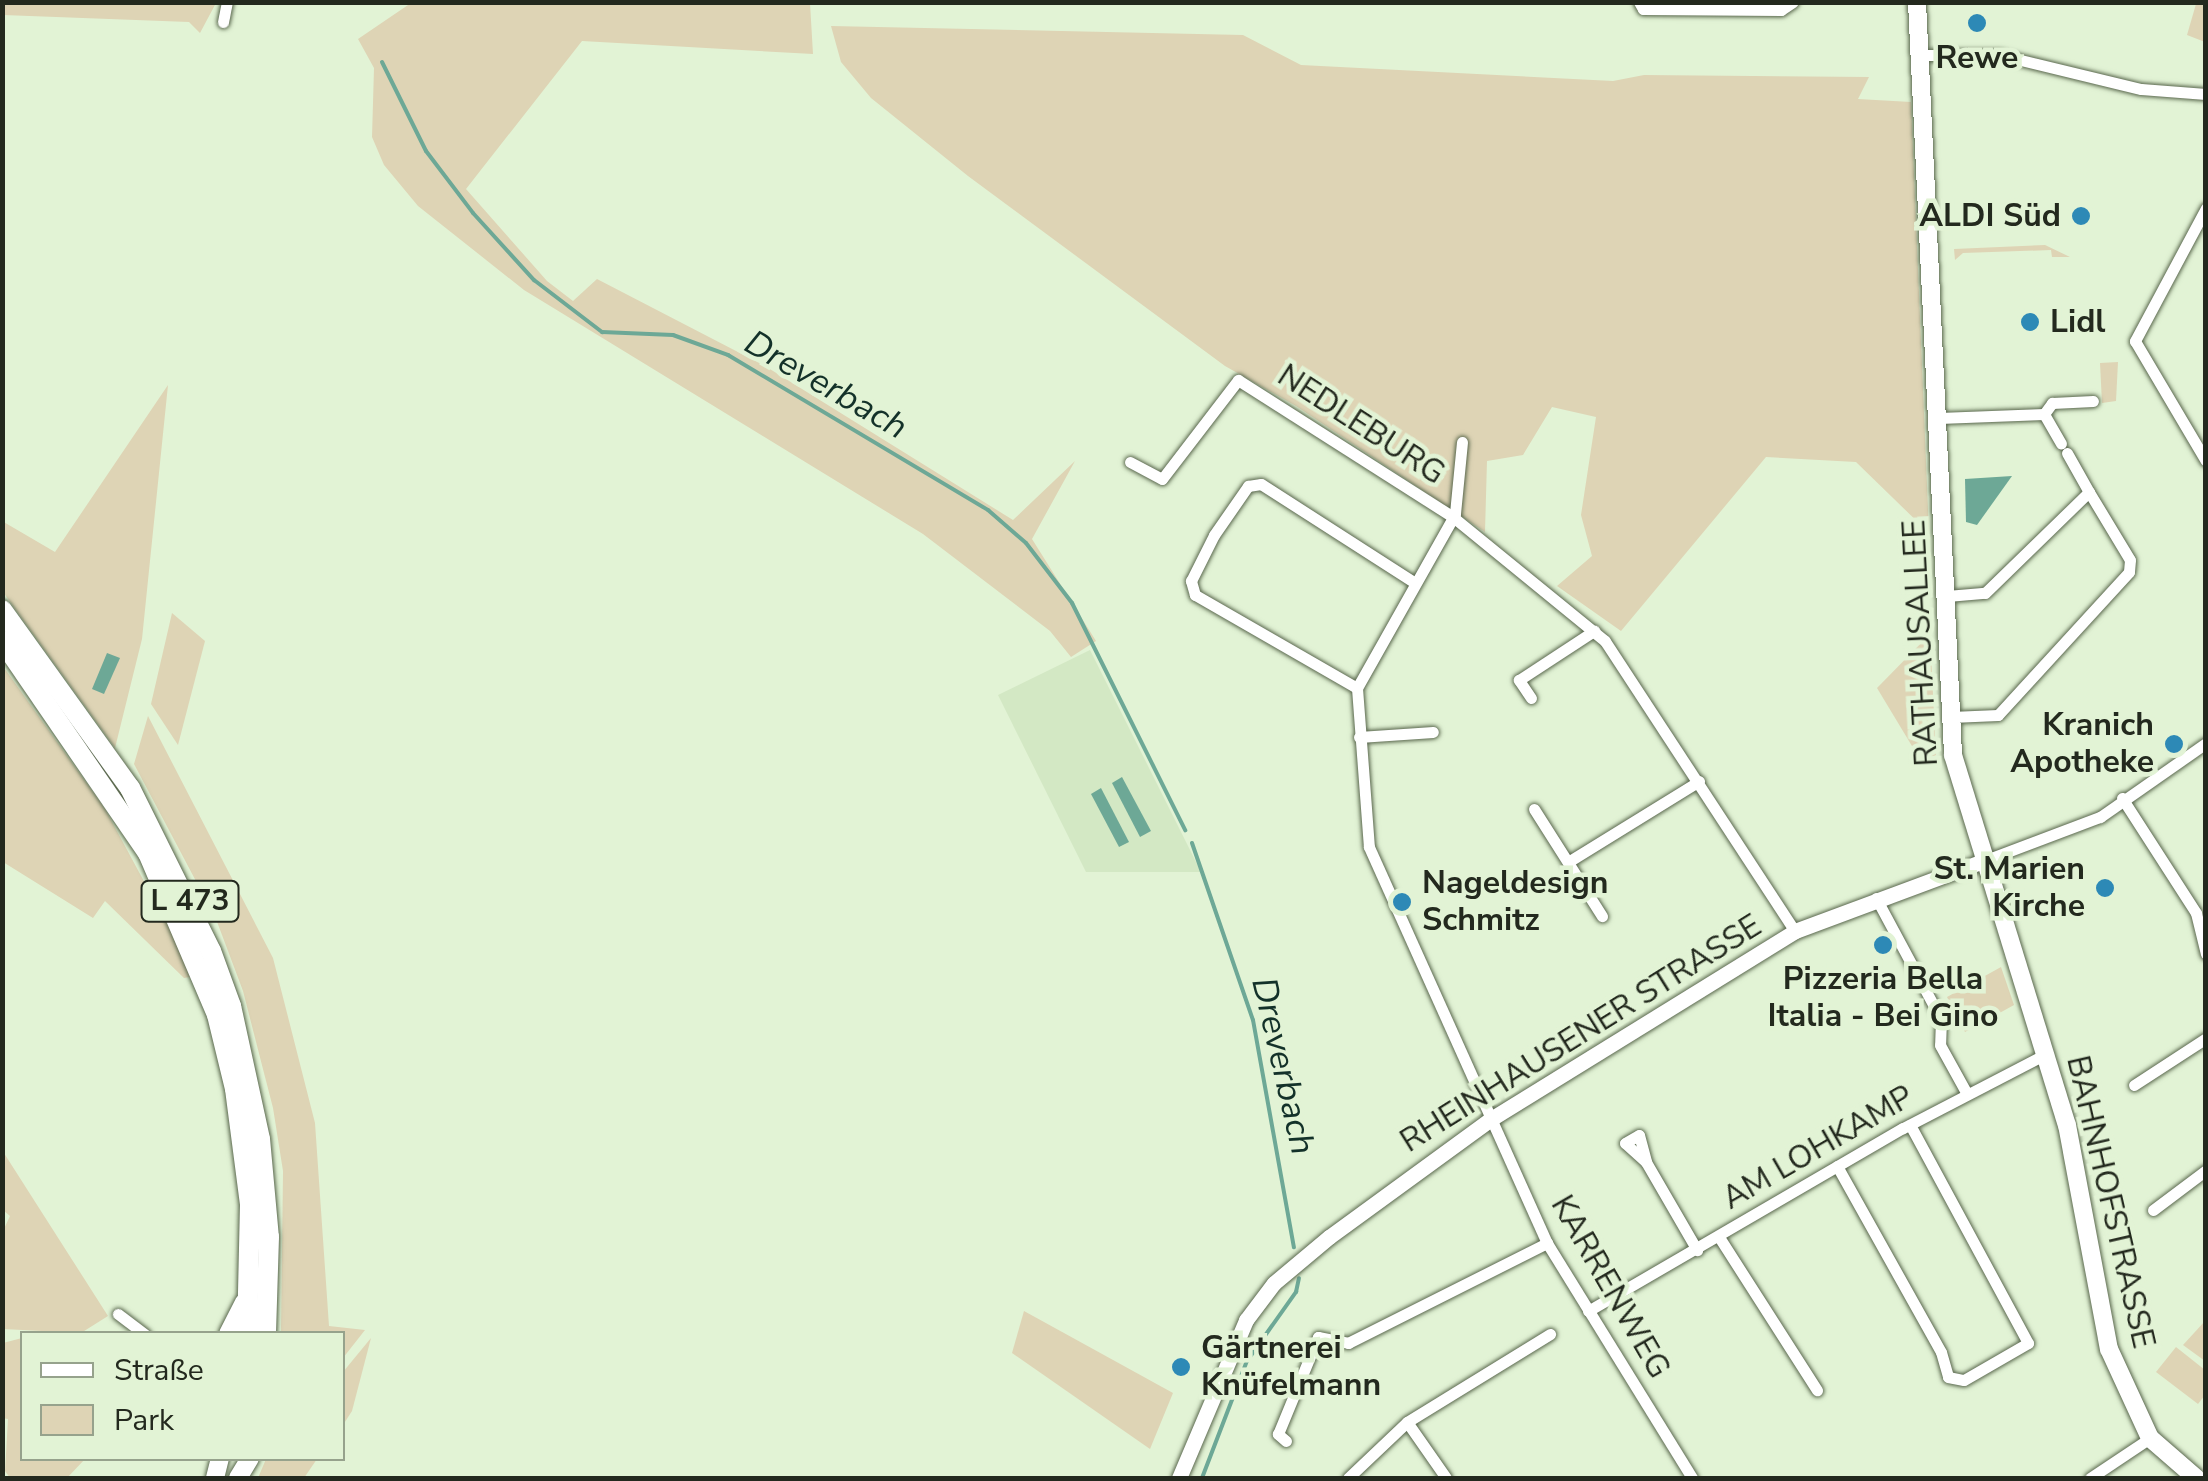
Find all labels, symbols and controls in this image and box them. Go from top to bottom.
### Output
marker: Rewe [1966,12,1988,34]
place label: Rewe [1936,39,2018,77]
place label: ALDI Süd [1919,197,2061,235]
marker: ALDI Süd [2070,205,2092,227]
place label: Lidl [2050,303,2106,341]
marker: Lidl [2019,311,2041,333]
water label: Dreverbach [737,322,915,448]
street label: NEDLEBURG [1270,357,1452,493]
street label: RATHAUSALLEE [1895,519,1947,767]
place label: Kranich Apotheke [2010,707,2154,782]
marker: Kranich Apotheke [2163,733,2185,755]
place label: St. Marien Kirche [1933,851,2085,926]
place label: Nageldesign Schmitz [1422,865,1609,940]
road number: L 473 [140,876,240,926]
marker: St. Marien Kirche [2094,877,2116,899]
marker: Nageldesign Schmitz [1391,891,1413,913]
street label: RHEINHAUSENER STRASSE [1394,907,1768,1161]
marker: Pizzeria Bella Italia - Bei Gino [1872,934,1894,956]
place label: Pizzeria Bella Italia - Bei Gino [1768,961,1998,1036]
water label: Dreverbach [1242,973,1324,1159]
street label: BAHNHOFSTRASSE [2058,1052,2162,1352]
street label: AM LOHKAMP [1716,1078,1920,1218]
street label: KARRENWEG [1542,1189,1678,1385]
place label: Gärtnerei Knüfelmann [1201,1330,1381,1405]
legend [20,1331,345,1461]
text: Straße [114,1350,204,1391]
marker: Gärtnerei Knüfelmann [1170,1356,1192,1378]
text: Park [114,1400,174,1441]

